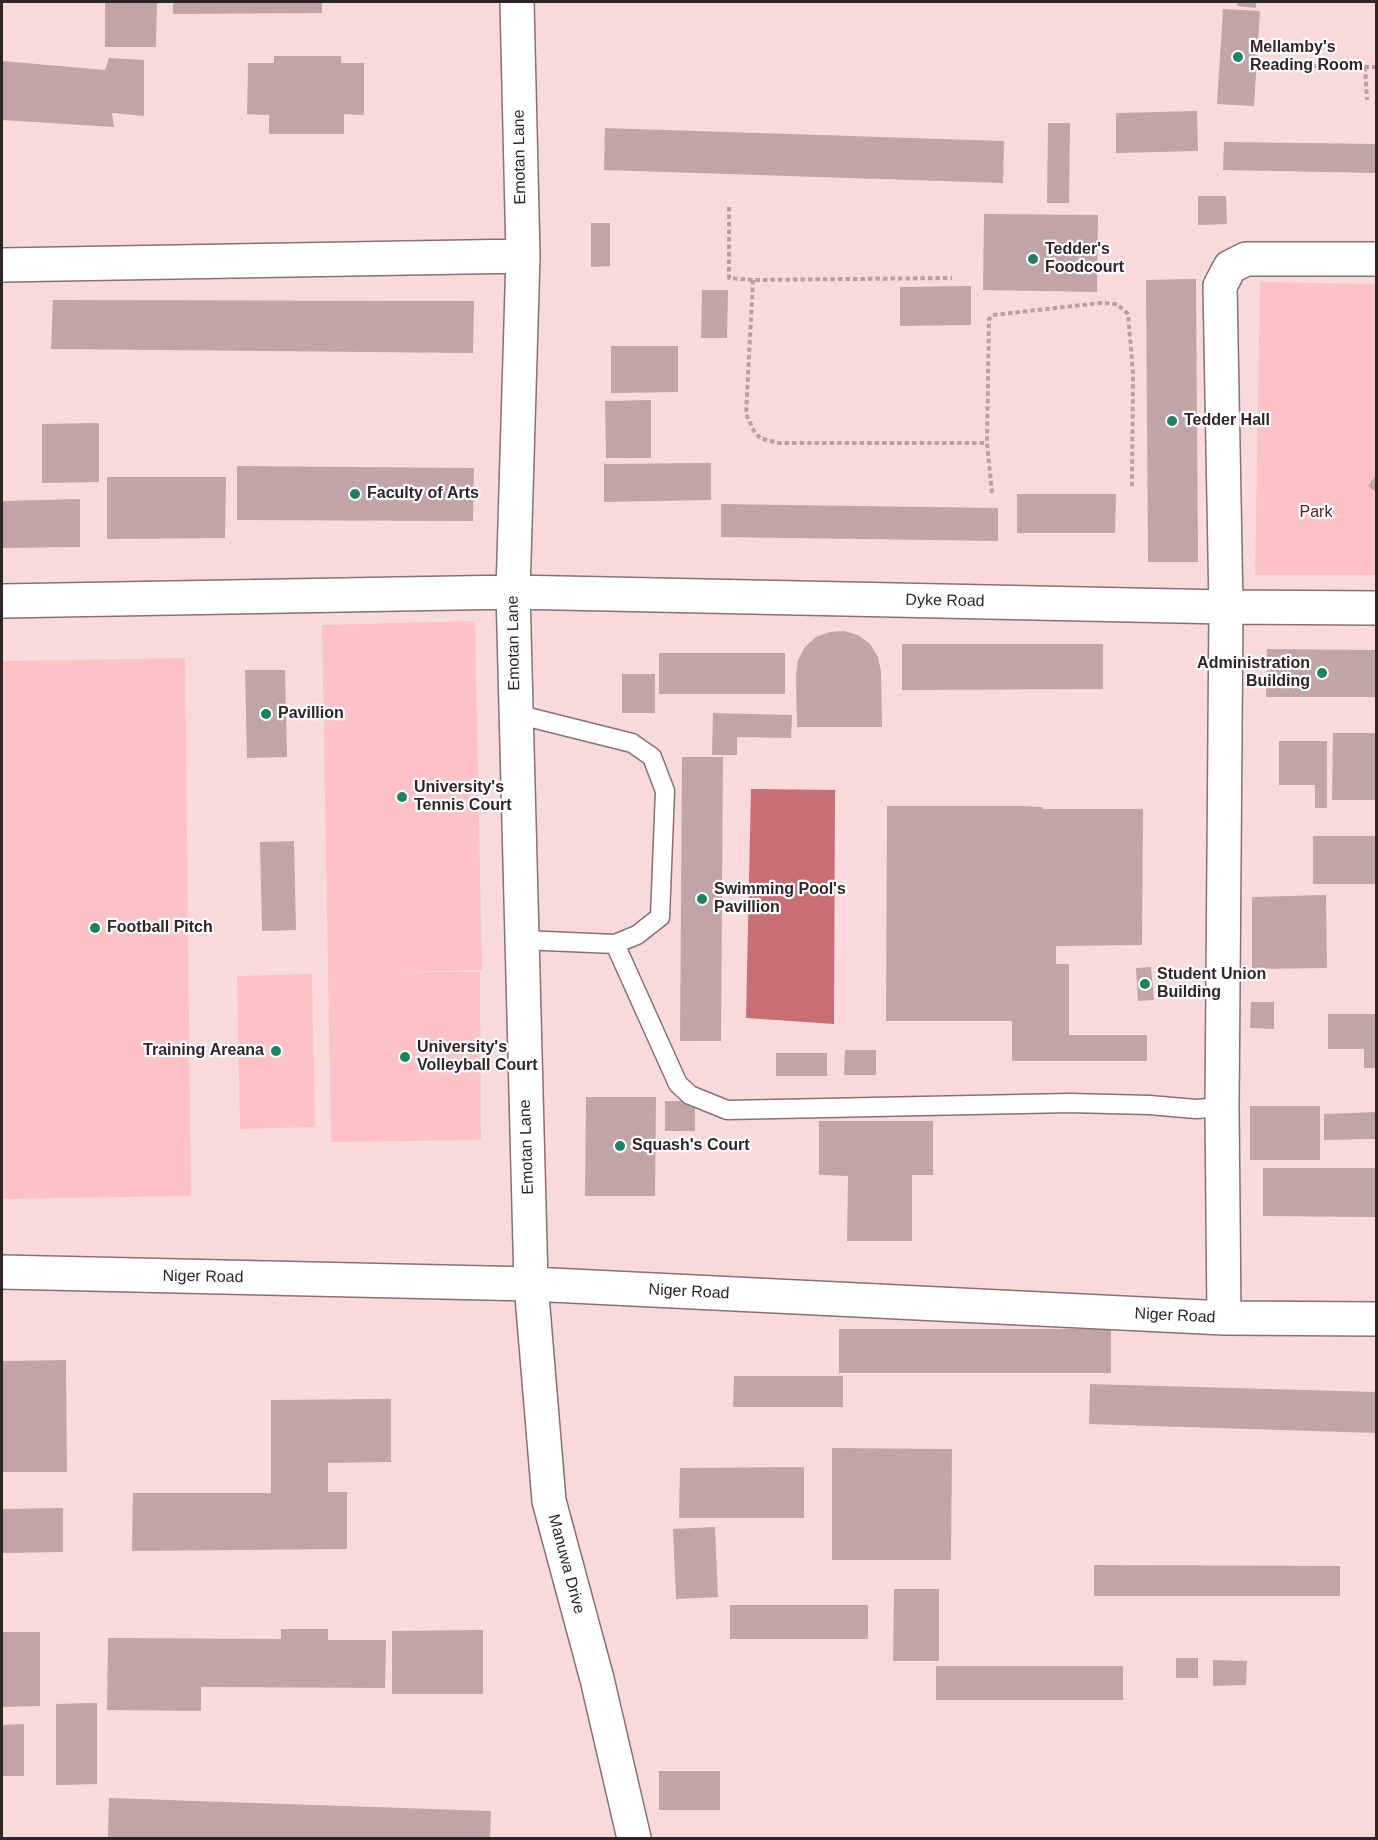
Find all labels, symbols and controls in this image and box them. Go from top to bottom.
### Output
place label: Mellamby's Reading Room [1250,38,1363,76]
marker: Mellamby's Reading Room [1231,50,1245,64]
street label: Emotan Lane [510,109,530,205]
place label: Tedder's Foodcourt [1045,240,1124,278]
marker: Tedder's Foodcourt [1026,252,1040,266]
place label: Tedder Hall [1184,411,1270,431]
marker: Tedder Hall [1165,414,1179,428]
place label: Faculty of Arts [367,484,479,504]
marker: Faculty of Arts [348,487,362,501]
park label: Park [1300,503,1332,523]
street label: Dyke Road [905,591,985,611]
street label: Emotan Lane [504,595,524,691]
place label: Administration Building [1197,654,1310,692]
marker: Administration Building [1315,666,1329,680]
place label: Pavillion [278,704,344,724]
marker: Pavillion [259,707,273,721]
place label: University's Tennis Court [414,778,511,816]
marker: University's Tennis Court [395,790,409,804]
place label: Swimming Pool's Pavillion [714,880,846,918]
marker: Swimming Pool's Pavillion [695,892,709,906]
place label: Football Pitch [107,918,213,938]
marker: Football Pitch [88,921,102,935]
place label: Student Union Building [1157,965,1266,1003]
marker: Student Union Building [1138,977,1152,991]
place label: University's Volleyball Court [417,1038,538,1076]
place label: Training Areana [143,1041,264,1061]
marker: Training Areana [269,1044,283,1058]
marker: University's Volleyball Court [398,1050,412,1064]
street label: Emotan Lane [516,1099,538,1195]
place label: Squash's Court [632,1136,750,1156]
marker: Squash's Court [613,1139,627,1153]
street label: Niger Road [162,1267,244,1287]
street label: Niger Road [648,1280,730,1304]
street label: Niger Road [1134,1304,1216,1328]
street label: Manuwa Drive [543,1512,589,1616]

